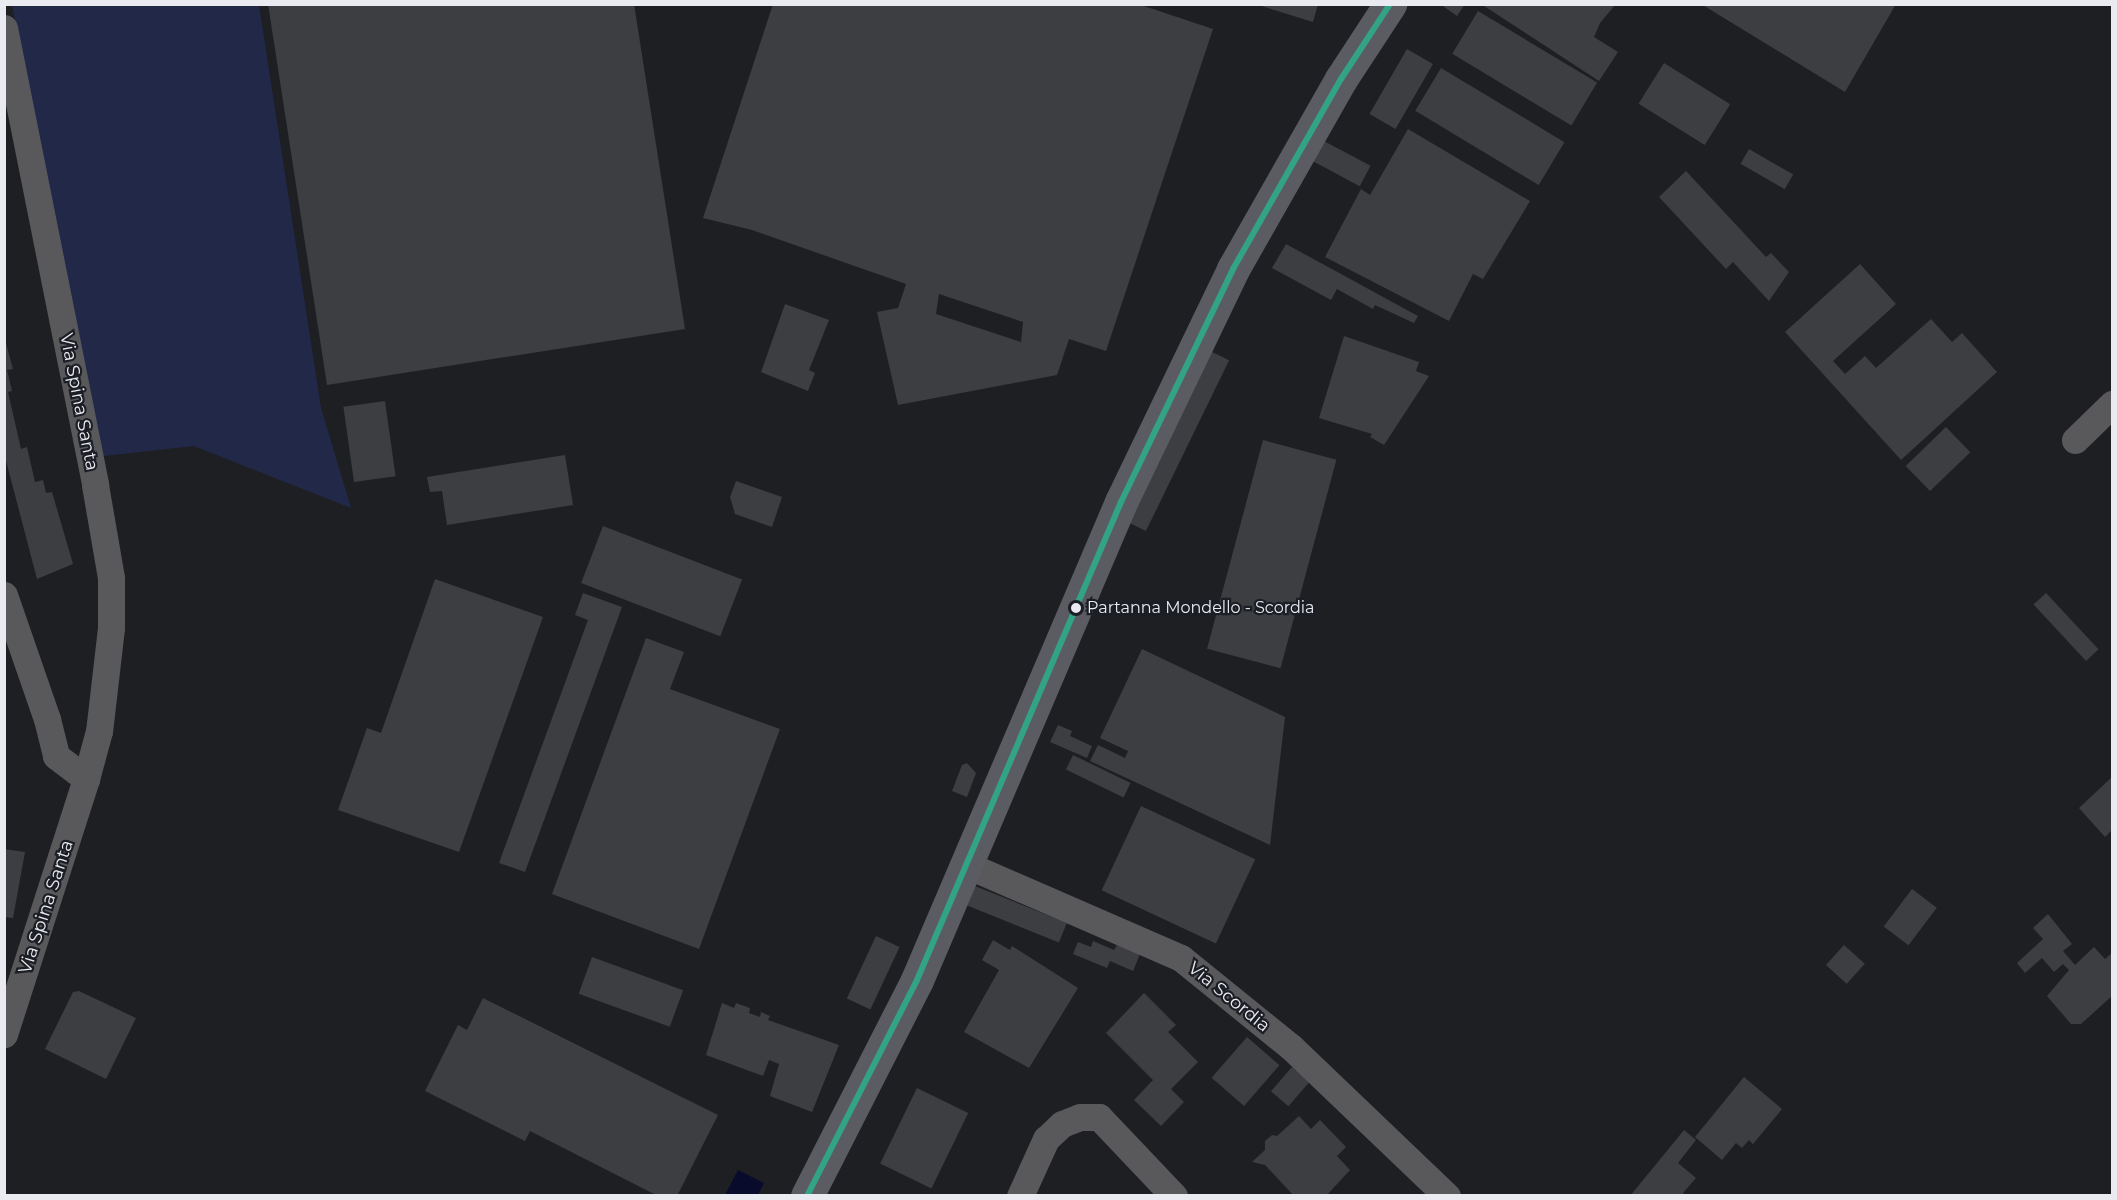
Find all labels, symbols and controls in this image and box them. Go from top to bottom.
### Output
street label: Via Spina Santa [55,331,103,473]
place label: Partanna Mondello - Scordia [1087,598,1315,618]
marker: Partanna Mondello - Scordia [1070,602,1082,614]
street label: Via Spina Santa [14,837,78,977]
street label: Via Scordia [1184,957,1274,1037]

